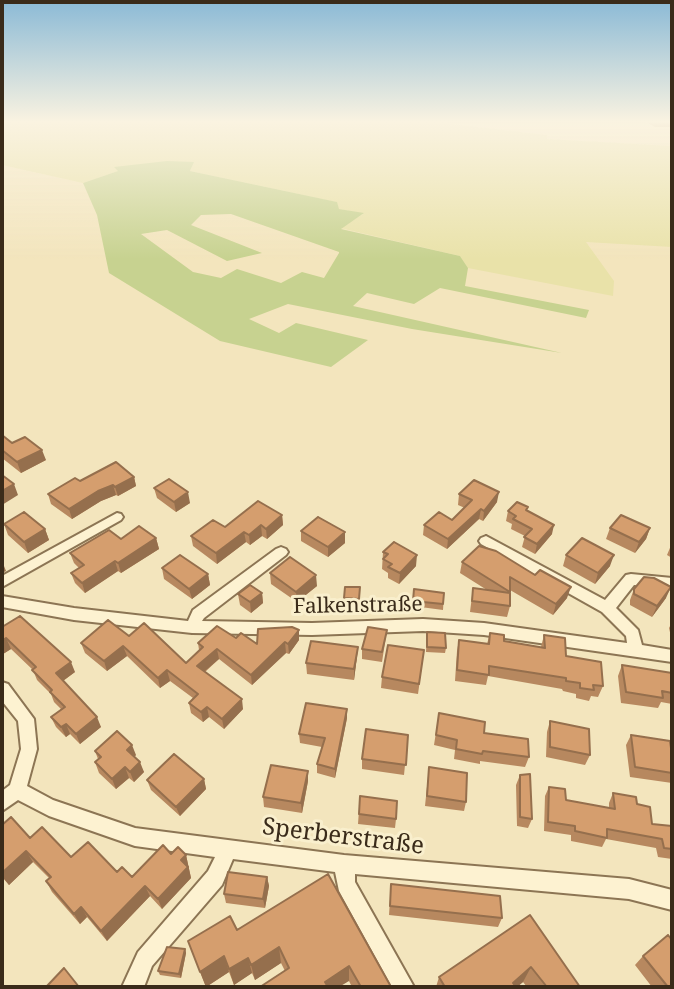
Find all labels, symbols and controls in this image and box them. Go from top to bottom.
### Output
street label: Falkenstraße [293,592,423,620]
street label: Sperberstraße [260,813,426,861]

